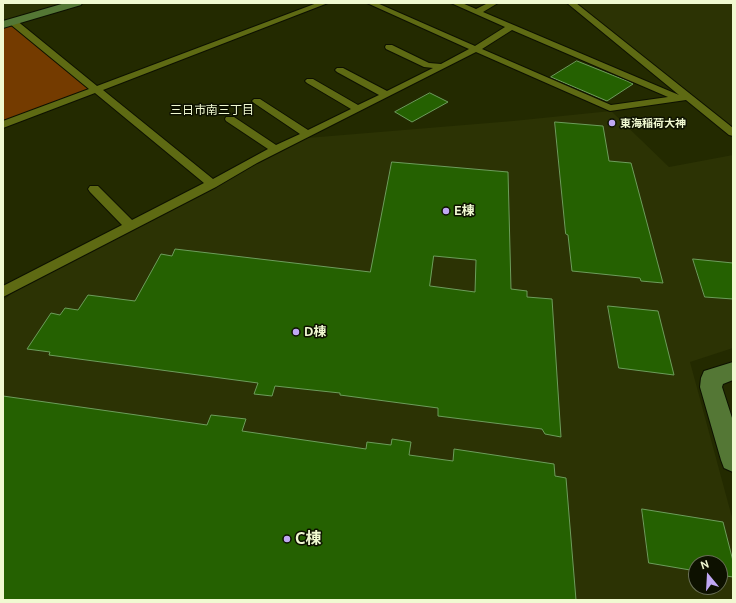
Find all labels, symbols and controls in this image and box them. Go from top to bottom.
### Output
district label: 三日市南三丁目 [170,103,254,117]
place label: 東海稲荷大神 [620,116,686,130]
marker: 東海稲荷大神 [607,118,617,128]
place label: E棟 [454,203,475,219]
marker: E棟 [441,206,451,216]
place label: D棟 [304,324,326,340]
marker: D棟 [291,327,301,337]
place label: C棟 [295,529,321,549]
marker: C棟 [282,534,292,544]
north arrow [688,555,728,595]
text: N [699,558,710,572]

